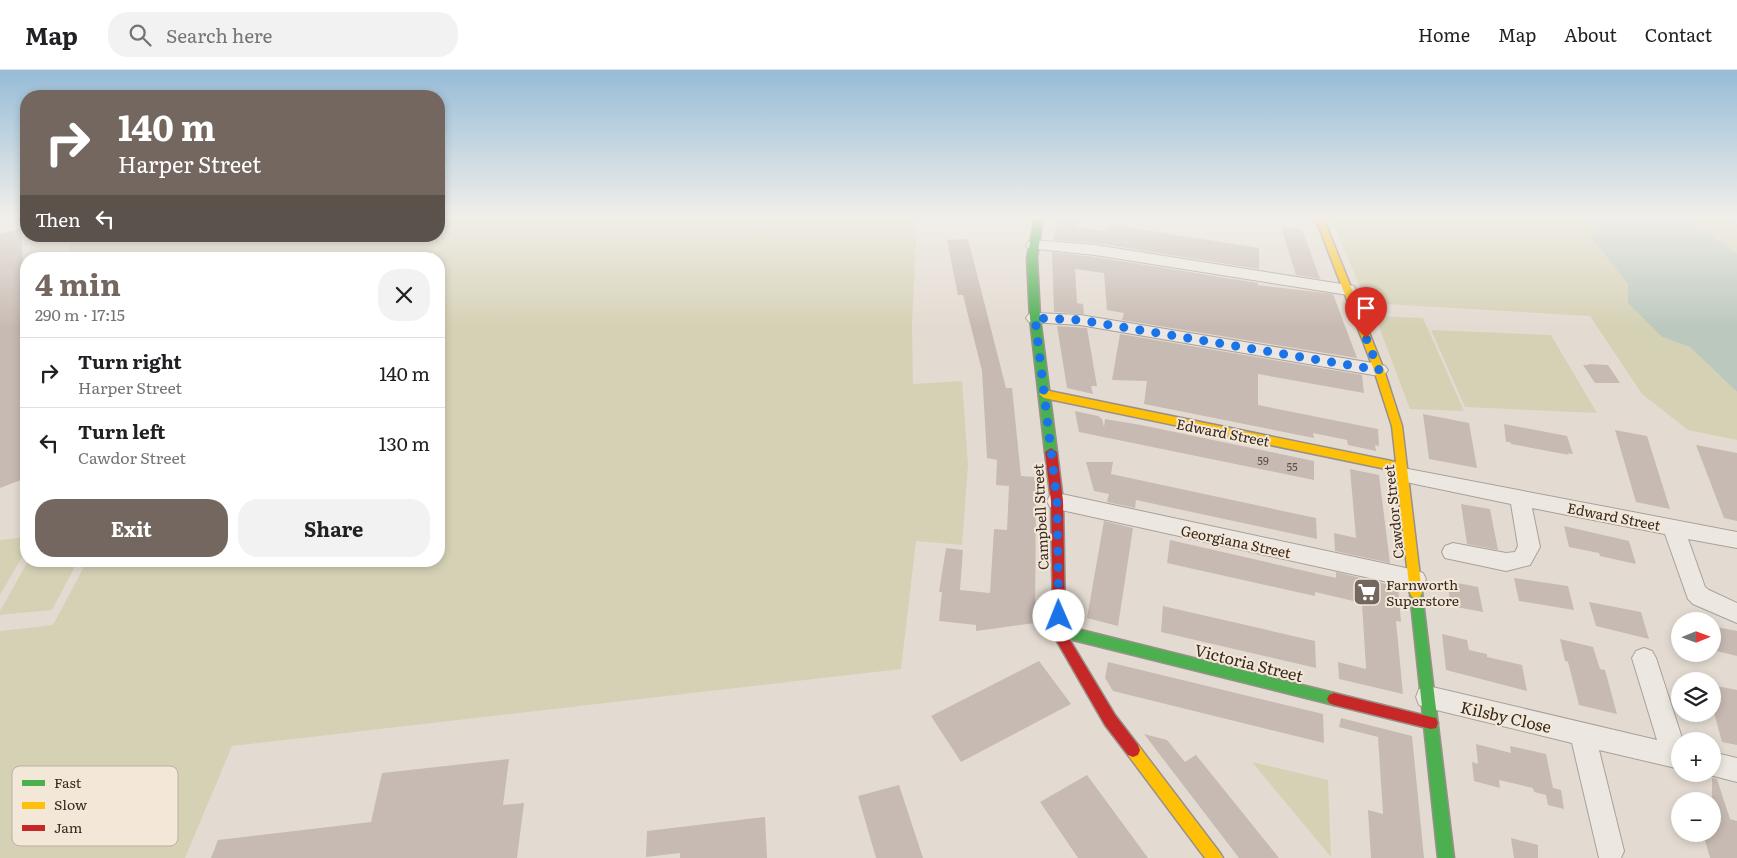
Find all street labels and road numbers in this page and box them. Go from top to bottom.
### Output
street label: Edward Street [1175,413,1272,451]
street label: Campbell Street [1027,463,1053,571]
street label: Cawdor Street [1378,464,1408,560]
street label: Edward Street [1566,497,1663,535]
street label: Georgiana Street [1179,520,1293,562]
street label: Victoria Street [1192,637,1306,687]
street label: Kilsby Close [1458,694,1554,738]

